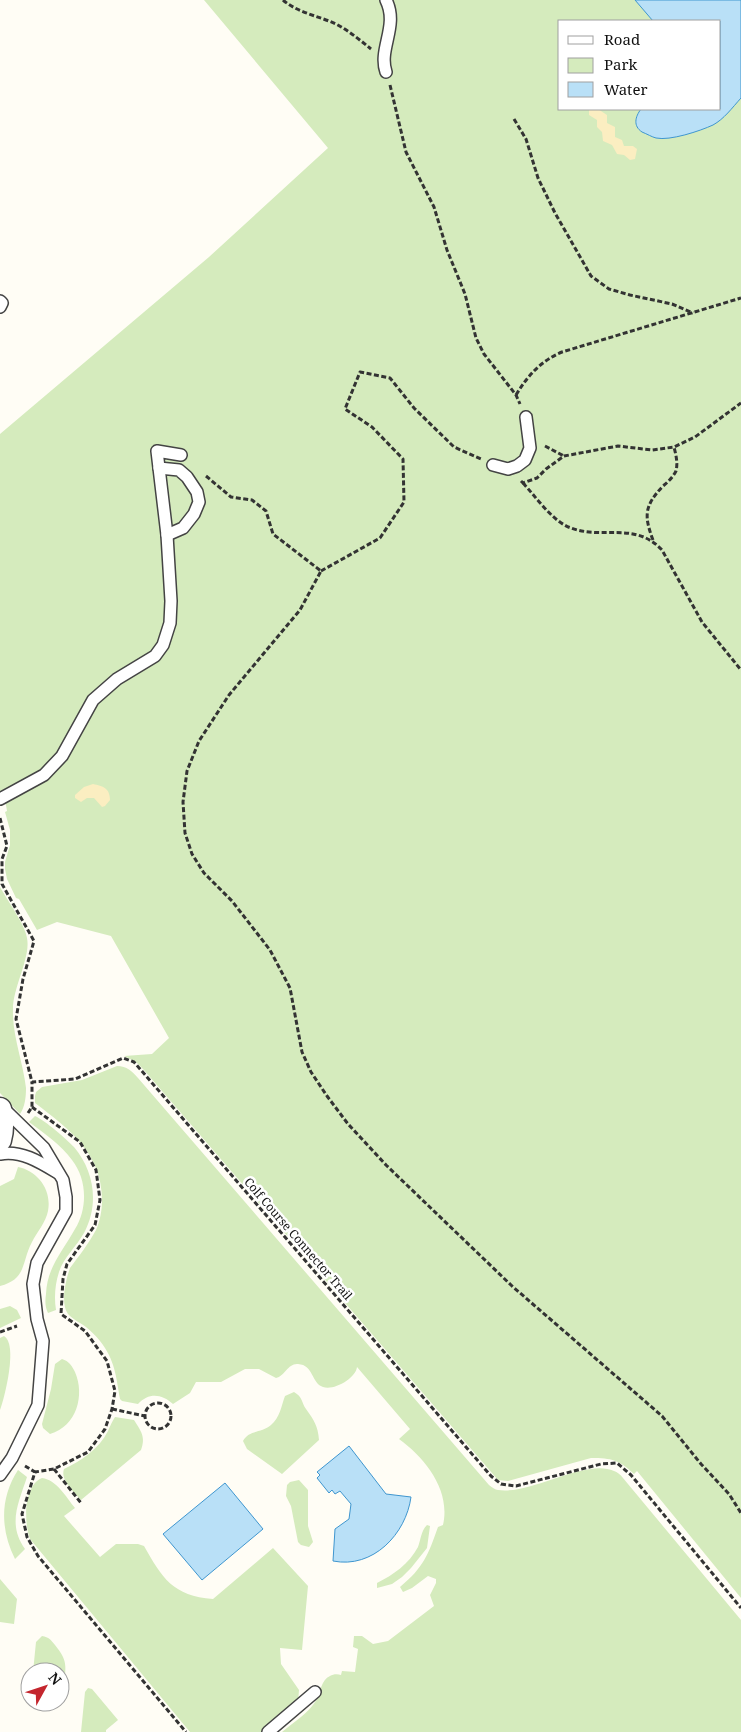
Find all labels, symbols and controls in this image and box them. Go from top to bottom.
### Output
legend [558,20,721,110]
text: Road [604,29,640,49]
text: Park [604,54,638,74]
text: Water [604,79,647,99]
street label: Colf Course Connector Trail [240,1174,357,1304]
north arrow [20,1662,70,1712]
text: N [45,1668,66,1689]

